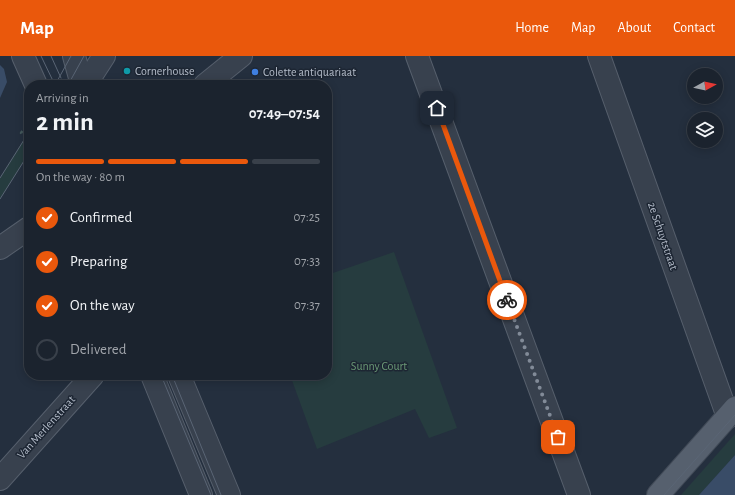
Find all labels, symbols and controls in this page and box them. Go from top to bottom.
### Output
text: Map [20,19,54,38]
text: Home [515,21,549,35]
text: Map [571,21,595,35]
text: About [617,21,651,35]
text: Contact [673,21,715,35]
place label: Cornerhouse [135,65,195,77]
marker: Cornerhouse [122,66,132,76]
place label: Colette antiquariaat [263,66,356,78]
marker: Colette antiquariaat [250,67,260,77]
north arrow [687,68,723,104]
map controls [687,68,723,148]
pin [420,91,454,125]
text: Arriving in [36,92,89,105]
icon: home [426,97,448,119]
text: 07:49–07:54 [249,106,320,121]
text: 2 min [36,109,94,135]
button: layers [687,112,723,148]
text: On the way · 80 m [36,171,125,184]
street label: 2e Schuytstraat [645,200,680,272]
icon: check [36,207,58,229]
text: Confirmed [70,210,132,225]
text: 07:25 [293,211,320,224]
icon: check [36,251,58,273]
text: Preparing [70,254,127,269]
text: 07:33 [294,255,320,268]
courier [487,280,527,320]
icon: bike [496,289,518,311]
icon: check [36,295,58,317]
text: On the way [70,298,135,313]
text: 07:37 [294,299,320,312]
text: Delivered [70,342,127,357]
park label: Sunny Court [351,360,407,373]
street label: Van Merlenstraat [15,393,77,461]
pin [541,420,575,454]
icon: bag [547,426,569,448]

